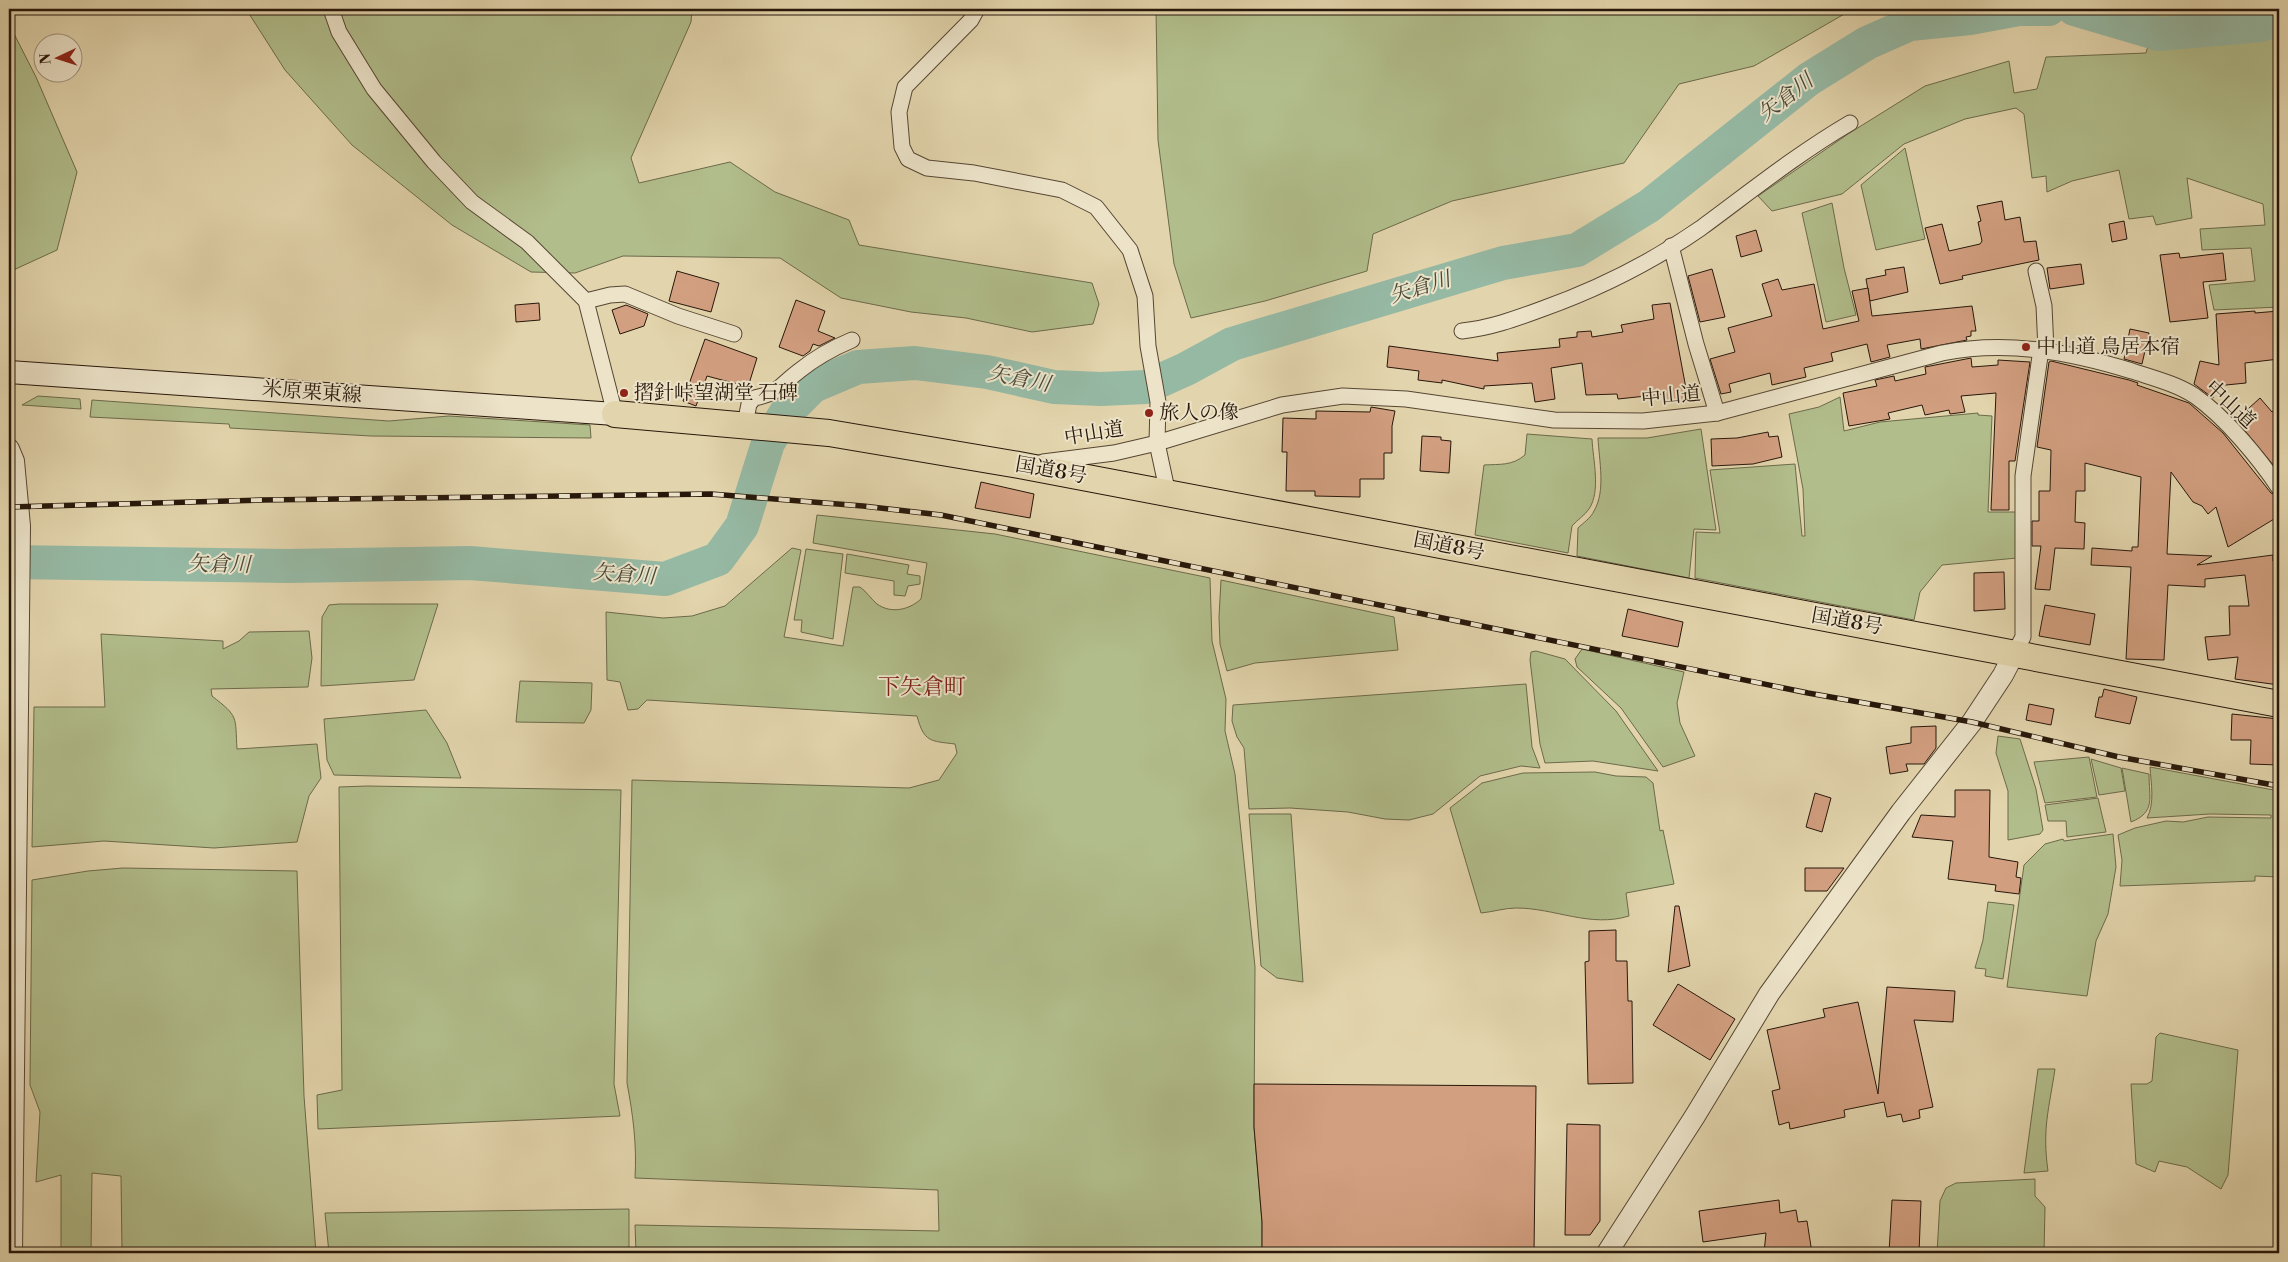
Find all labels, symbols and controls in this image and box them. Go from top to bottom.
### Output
north arrow [32,32,82,82]
text: N [37,53,55,65]
water label: 矢倉川 [1753,67,1820,128]
water label: 矢倉川 [1386,266,1456,310]
place label: 中山道 鳥居本宿 [2036,335,2180,360]
marker: 中山道 鳥居本宿 [2020,341,2032,353]
water label: 矢倉川 [986,360,1054,398]
street label: 中山道 [2200,375,2260,435]
street label: 米原栗東線 [261,377,363,409]
place label: 摺針峠望湖堂 石碑 [634,381,798,406]
street label: 中山道 [1640,381,1702,413]
marker: 摺針峠望湖堂 石碑 [618,387,630,399]
place label: 旅人の像 [1159,401,1239,426]
marker: 旅人の像 [1143,407,1155,419]
street label: 中山道 [1062,417,1126,451]
street label: 国道8号 [1013,452,1089,490]
street label: 国道8号 [1411,528,1487,566]
water label: 矢倉川 [187,551,253,579]
water label: 矢倉川 [592,560,658,590]
street label: 国道8号 [1809,603,1885,641]
district label: 下矢倉町 [878,674,966,701]

